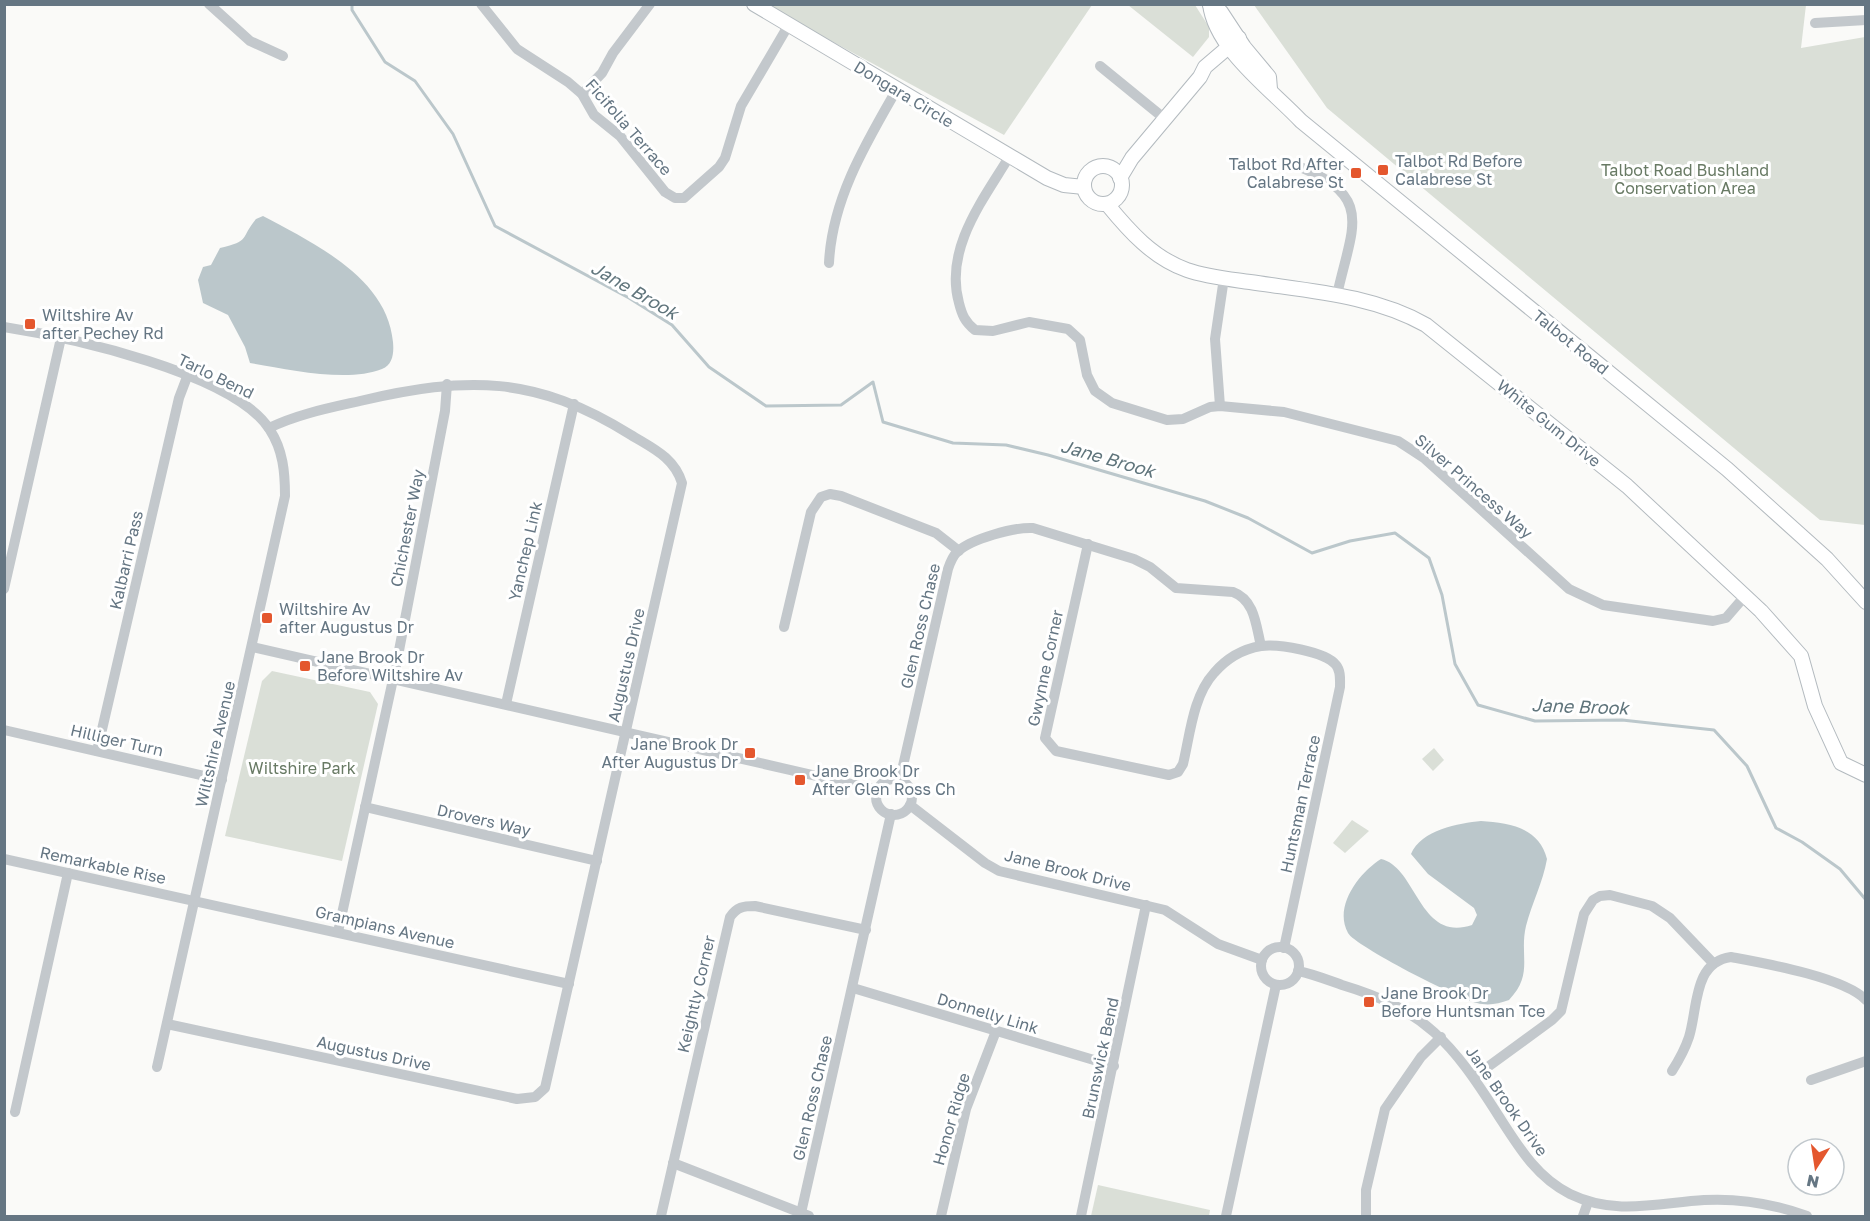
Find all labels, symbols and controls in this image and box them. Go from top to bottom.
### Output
street label: Dongara Circle [850,56,958,132]
street label: Ficifolia Terrace [582,75,676,179]
place label: Talbot Rd Before Calabrese St [1395,151,1523,189]
place label: Talbot Rd After Calabrese St [1229,154,1344,192]
park label: Talbot Road Bushland Conservation Area [1601,160,1769,198]
marker: Talbot Rd Before Calabrese St [1376,163,1390,177]
marker: Talbot Rd After Calabrese St [1349,166,1363,180]
water label: Jane Brook [588,256,684,325]
place label: Wiltshire Av after Pechey Rd [42,305,164,343]
street label: Talbot Road [1529,305,1613,379]
marker: Wiltshire Av after Pechey Rd [23,317,37,331]
street label: Tarlo Bend [175,349,257,403]
street label: White Gum Drive [1493,375,1605,471]
street label: Silver Princess Way [1411,429,1537,543]
water label: Jane Brook [1058,434,1159,482]
street label: Chichester Way [386,467,428,589]
street label: Yanchep Link [504,499,546,603]
street label: Kalbarri Pass [105,509,147,611]
street label: Glen Ross Chase [896,561,944,691]
place label: Wiltshire Av after Augustus Dr [279,599,414,637]
street label: Augustus Drive [603,606,649,724]
street label: Gwynne Corner [1023,608,1067,728]
marker: Wiltshire Av after Augustus Dr [260,611,274,625]
place label: Jane Brook Dr Before Wiltshire Av [317,647,463,685]
marker: Jane Brook Dr Before Wiltshire Av [298,659,312,673]
street label: Wiltshire Avenue [191,679,239,809]
water label: Jane Brook [1531,693,1631,719]
street label: Hilliger Turn [69,720,165,760]
street label: Huntsman Terrace [1276,733,1324,875]
place label: Jane Brook Dr After Augustus Dr [602,734,738,772]
marker: Jane Brook Dr After Augustus Dr [743,746,757,760]
park label: Wiltshire Park [248,758,356,778]
place label: Jane Brook Dr After Glen Ross Ch [812,761,956,799]
marker: Jane Brook Dr After Glen Ross Ch [793,773,807,787]
street label: Drovers Way [435,800,533,841]
street label: Remarkable Rise [38,842,168,888]
street label: Jane Brook Drive [1003,845,1133,895]
street label: Grampians Avenue [313,901,457,953]
street label: Keightly Corner [673,933,719,1055]
place label: Jane Brook Dr Before Huntsman Tce [1381,983,1545,1021]
street label: Donnelly Link [935,988,1041,1038]
street label: Brunswick Bend [1077,995,1123,1121]
marker: Jane Brook Dr Before Huntsman Tce [1362,995,1376,1009]
street label: Augustus Drive [315,1031,433,1075]
street label: Glen Ross Chase [788,1033,836,1163]
street label: Jane Brook Drive [1462,1042,1552,1160]
street label: Honor Ridge [928,1070,974,1168]
north arrow [1786,1137,1846,1197]
text: N [1805,1171,1821,1193]

